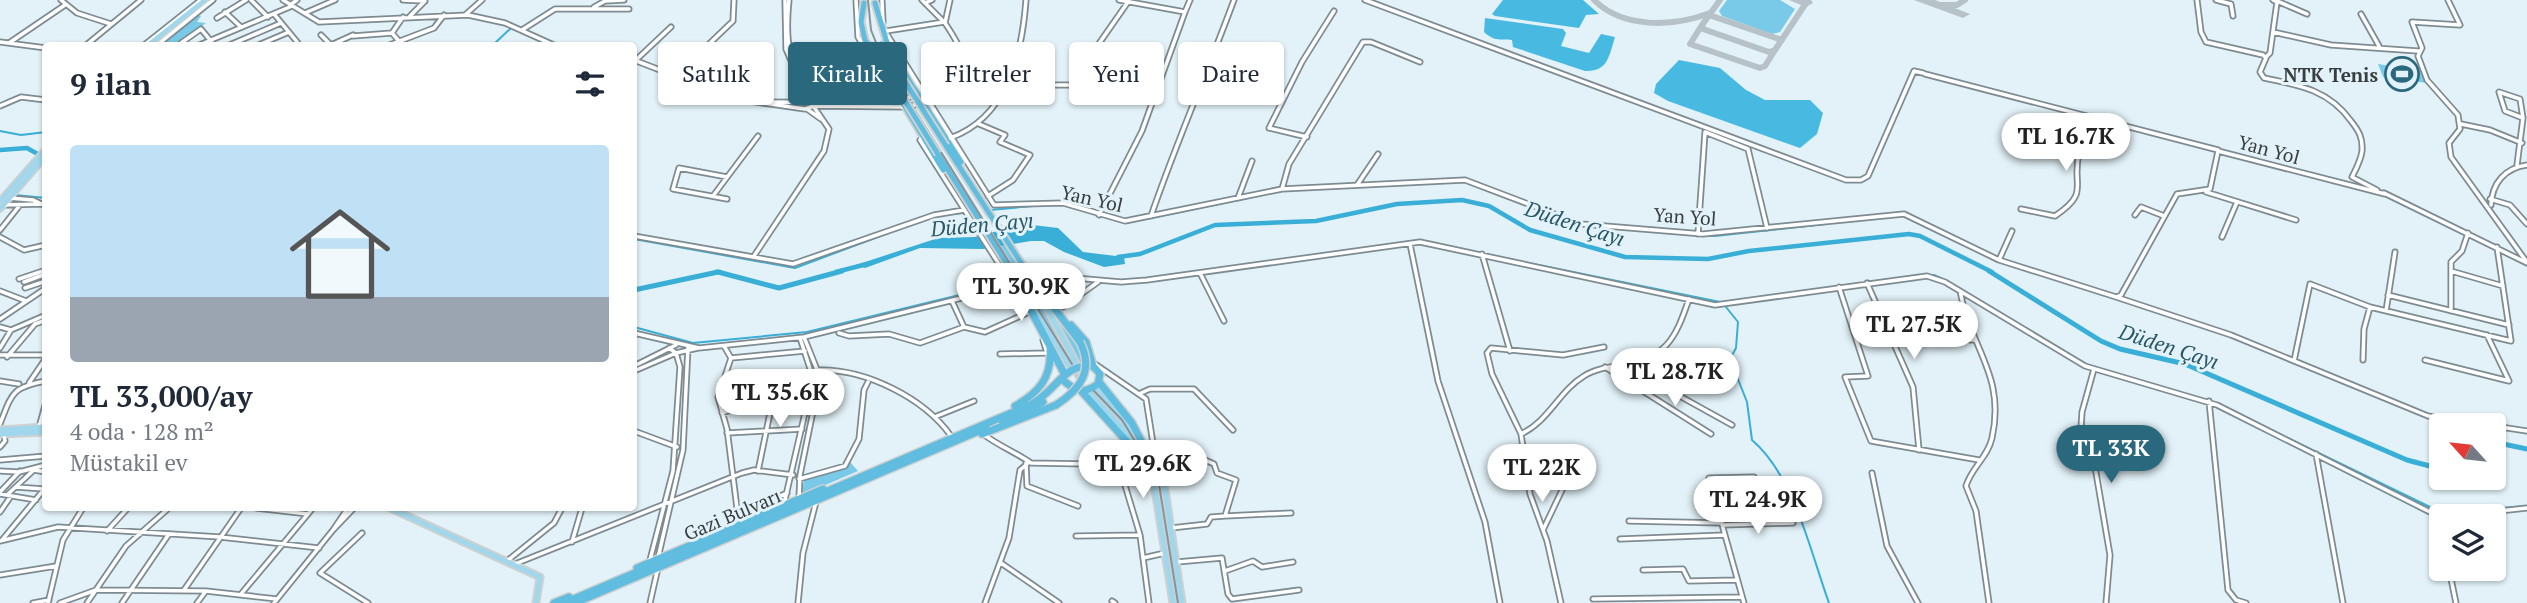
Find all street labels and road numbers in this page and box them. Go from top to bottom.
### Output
street label: Yan Yol [2235,129,2303,169]
street label: Yan Yol [1059,179,1125,217]
street label: Yan Yol [1653,201,1717,231]
street label: Gazi Bulvarı [680,482,784,546]

